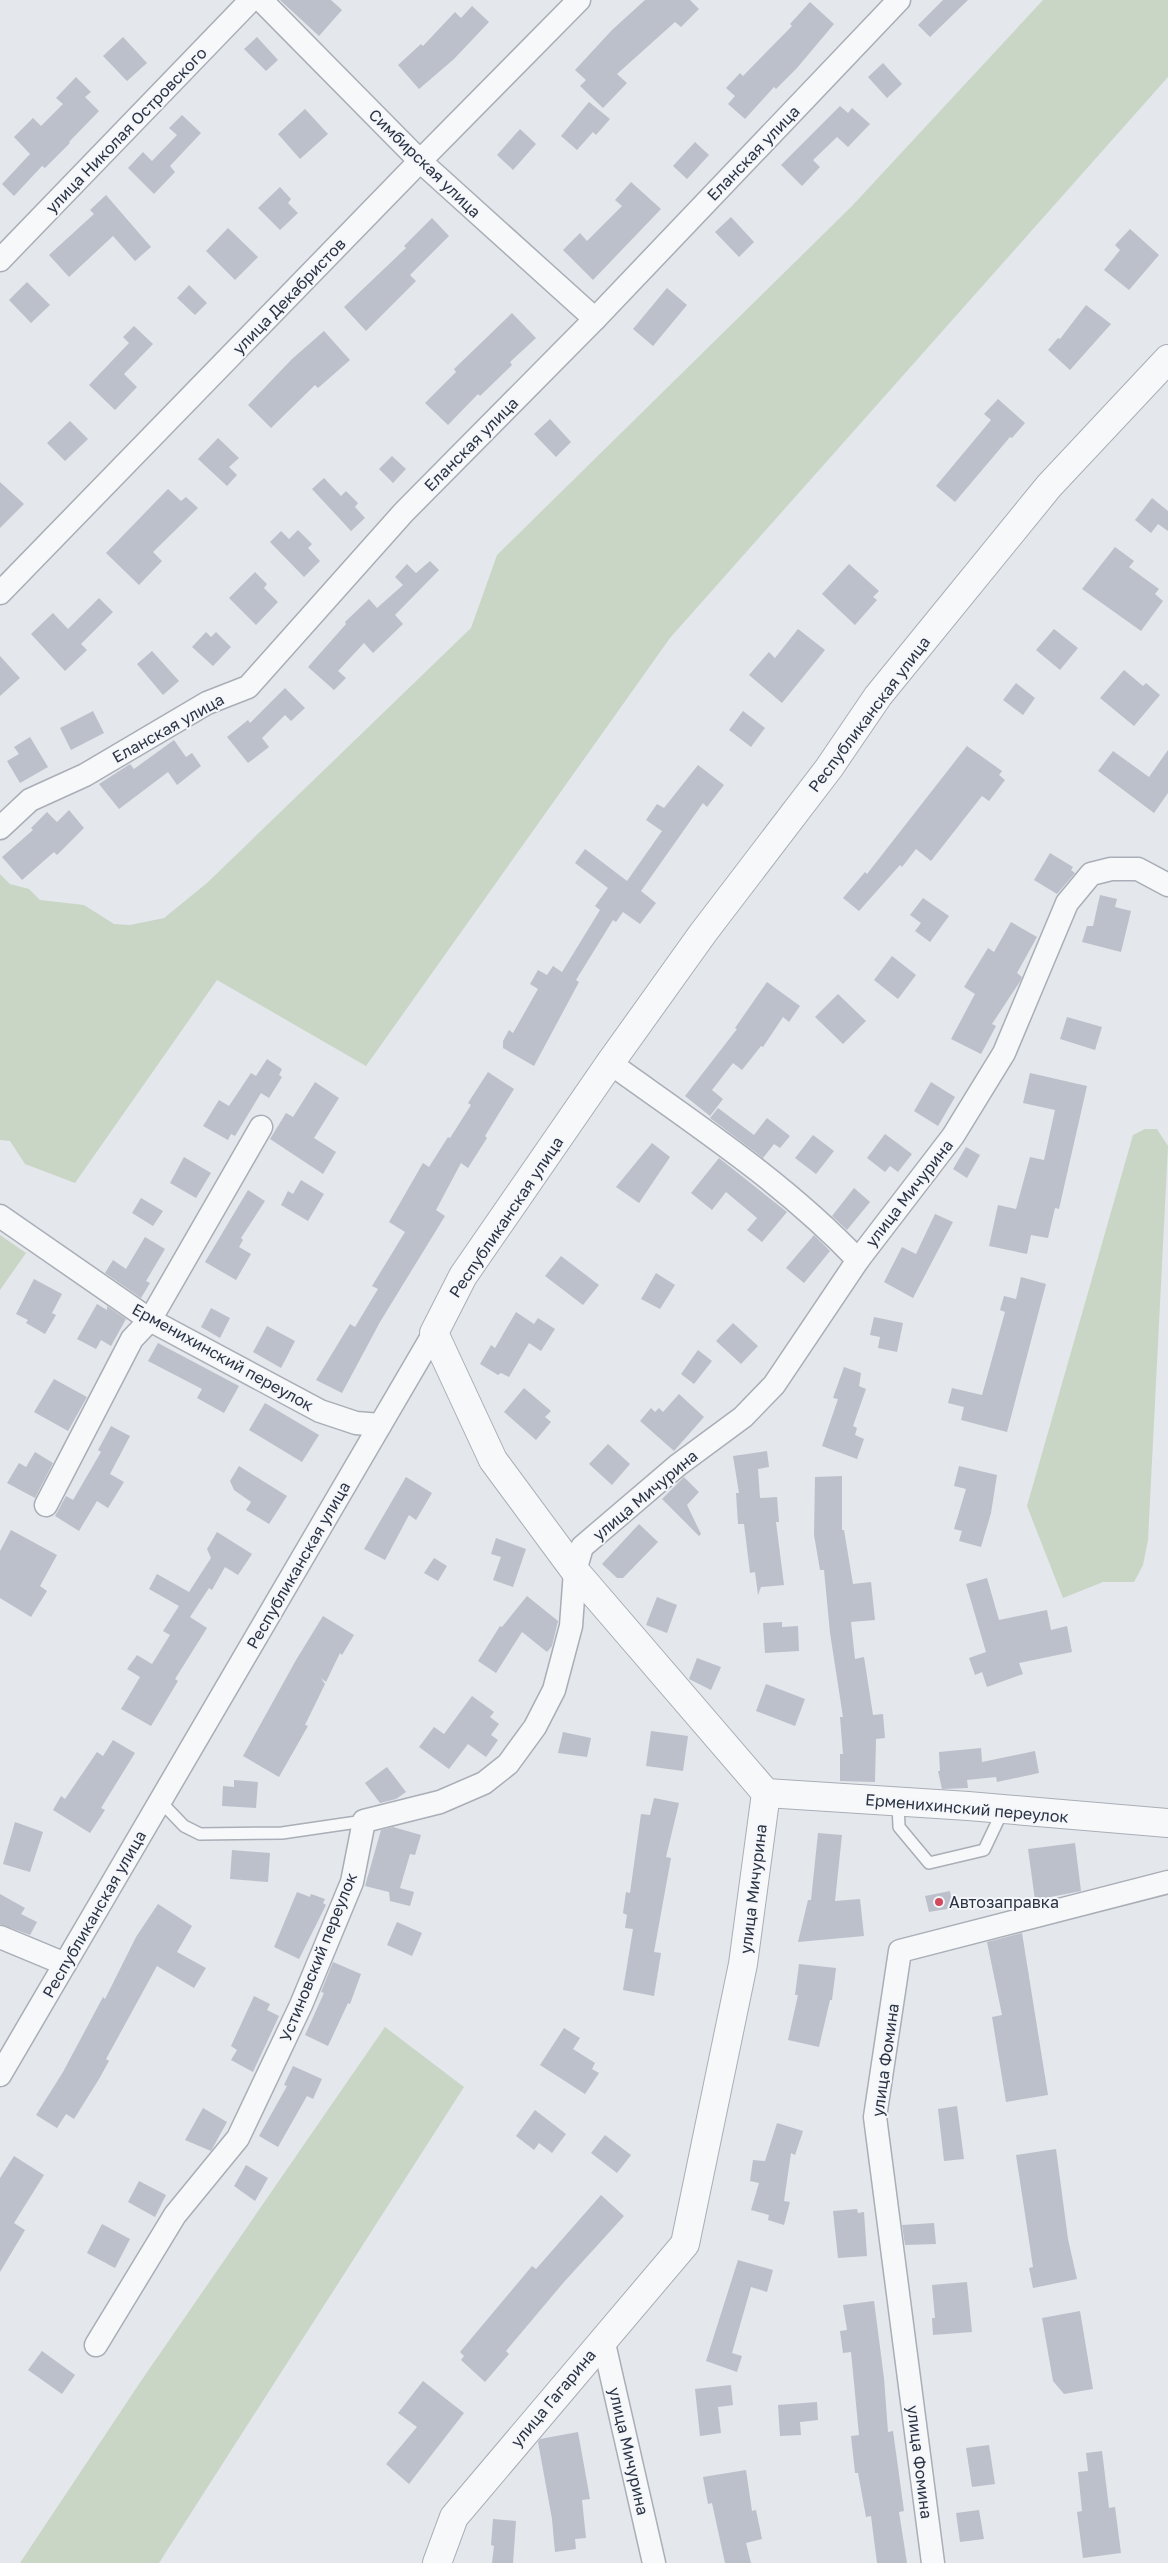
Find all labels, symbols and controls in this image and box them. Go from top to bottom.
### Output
street label: улица Николая Островского [41,43,211,217]
street label: Еланская улица [702,101,804,205]
street label: Симбирская улица [365,104,485,222]
street label: улица Декабристов [228,234,350,358]
street label: Еланская улица [420,393,522,495]
street label: Республиканская улица [804,632,934,796]
street label: Еланская улица [109,689,227,767]
street label: Республиканская улица [445,1133,567,1301]
street label: улица Мичурина [861,1135,957,1251]
street label: Ерменихинский переулок [129,1299,317,1415]
street label: улица Мичурина [589,1445,701,1545]
street label: Республиканская улица [242,1478,354,1652]
street label: Ерменихинский переулок [864,1789,1070,1827]
street label: улица Мичурина [735,1823,771,1955]
street label: Республиканская улица [38,1827,150,2001]
street label: Устиновский переулок [275,1870,361,2044]
place label: Автозаправка [949,1892,1059,1912]
marker: Автозаправка [933,1896,945,1908]
street label: улица Фомина [867,2002,903,2118]
street label: улица Гагарина [506,2345,600,2451]
street label: улица Мичурина [605,2385,653,2517]
street label: улица Фомина [903,2404,937,2520]

